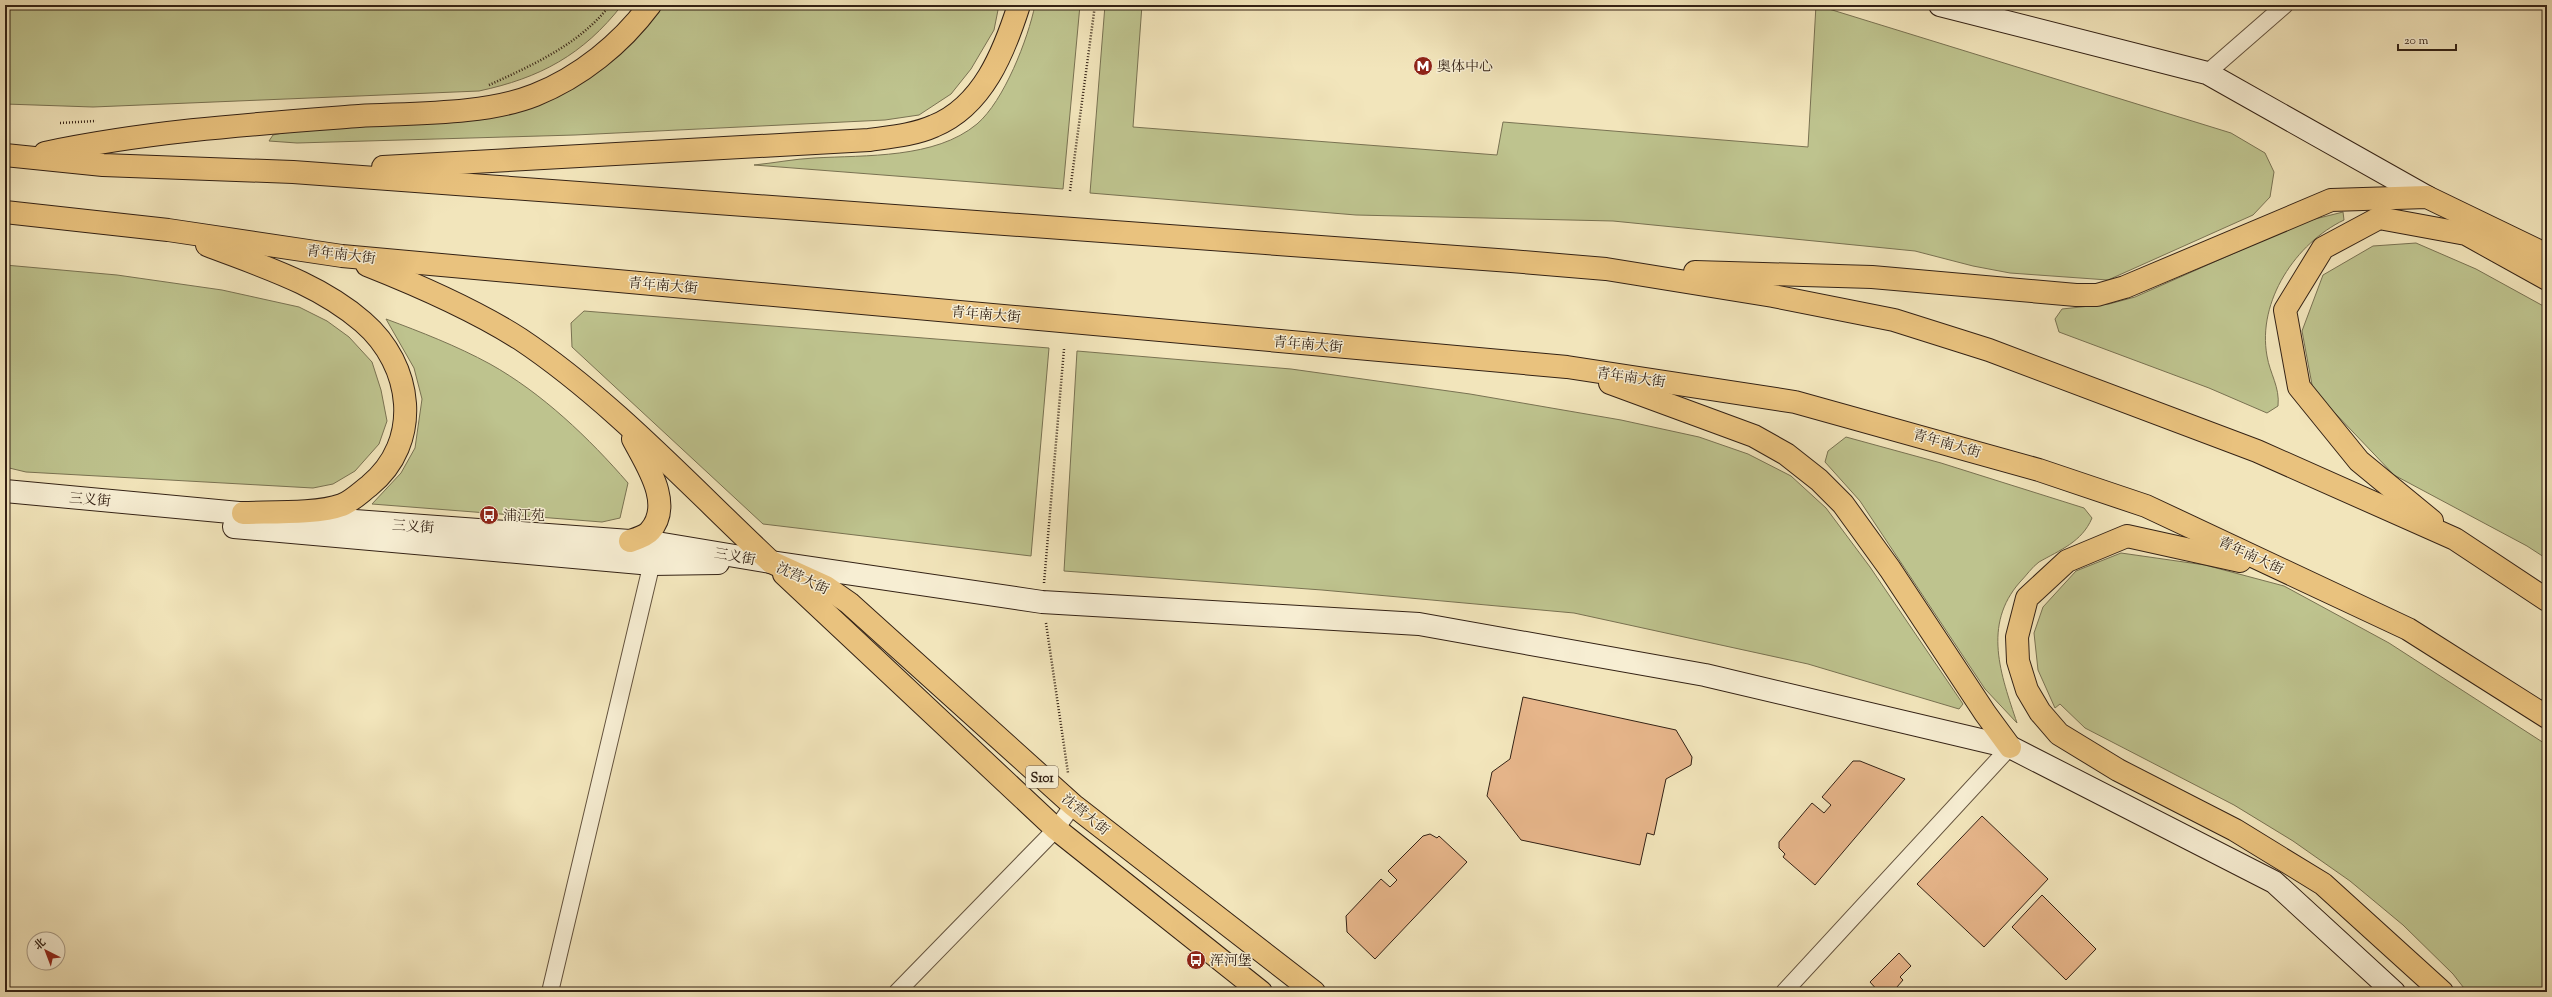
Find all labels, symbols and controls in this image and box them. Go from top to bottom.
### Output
scale bar [2398,26,2456,52]
text: 20 m [2404,32,2429,50]
metro station icon: 奥体中心 [1412,55,1434,77]
place label: 奥体中心 [1437,58,1493,78]
street label: 青年南大街 [305,242,377,270]
street label: 青年南大街 [627,274,699,300]
street label: 青年南大街 [950,303,1022,329]
street label: 青年南大街 [1272,333,1344,359]
street label: 青年南大街 [1595,364,1667,394]
street label: 青年南大街 [1910,426,1983,464]
street label: 三义街 [68,489,112,513]
bus stop icon: 浦江苑 [478,504,500,526]
place label: 浦江苑 [503,507,545,527]
street label: 三义街 [391,517,435,539]
street label: 青年南大街 [2214,533,2286,581]
street label: 三义街 [712,544,757,571]
street label: 沈营大街 [773,559,832,601]
road number: S101 [1026,766,1058,788]
street label: 沈营大街 [1057,790,1113,841]
north arrow [26,931,66,971]
text: 北 [31,935,49,954]
bus stop icon: 浑河堡 [1185,949,1207,971]
place label: 浑河堡 [1210,952,1252,972]

